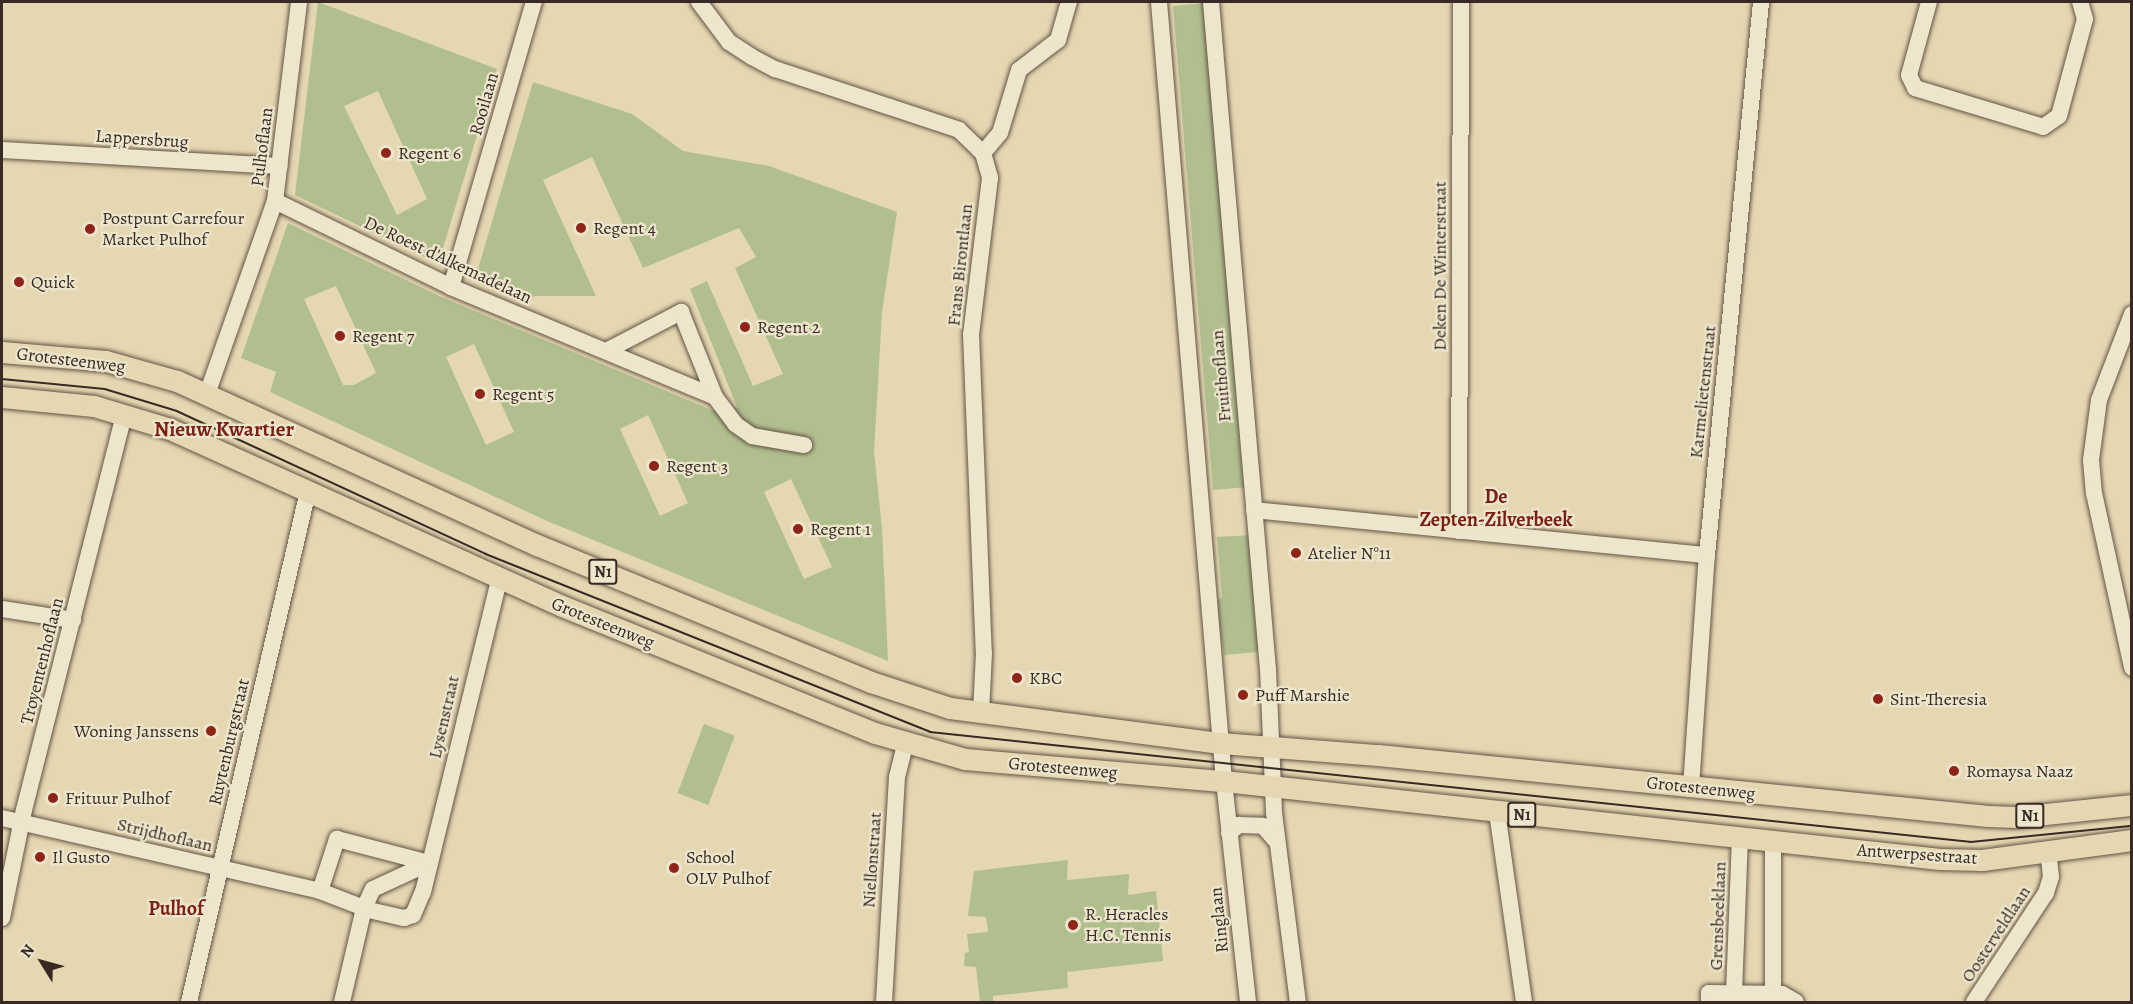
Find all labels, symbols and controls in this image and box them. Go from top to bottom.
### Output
street label: Rooilaan [465,70,503,138]
street label: Pulhoflaan [246,106,278,188]
street label: Lappersbrug [95,125,189,153]
place label: Regent 6 [398,142,461,164]
marker: Regent 6 [379,146,393,160]
street label: Deken De Winterstraat [1429,181,1451,351]
street label: Frans Birontlaan [943,203,977,327]
place label: Postpunt Carrefour Market Pulhof [102,208,244,250]
street label: De Roest d'Alkemadelaan [361,212,535,308]
place label: Regent 4 [593,217,656,239]
marker: Regent 4 [574,221,588,235]
marker: Postpunt Carrefour Market Pulhof [83,222,97,236]
place label: Quick [31,271,75,293]
marker: Quick [12,275,26,289]
place label: Regent 2 [757,316,820,338]
marker: Regent 2 [738,320,752,334]
place label: Regent 7 [352,325,414,347]
street label: Karmelietenstraat [1685,325,1721,459]
marker: Regent 7 [333,329,347,343]
street label: Fruithoflaan [1206,329,1236,423]
street label: Grotesteenweg [15,343,127,377]
place label: Regent 5 [492,383,555,405]
marker: Regent 5 [473,387,487,401]
district label: Nieuw Kwartier [154,416,294,442]
place label: Regent 3 [666,455,728,477]
marker: Regent 3 [647,459,661,473]
district label: De Zepten-Zilverbeek [1419,485,1573,532]
place label: Regent 1 [810,518,871,540]
marker: Regent 1 [791,522,805,536]
place label: Atelier N°11 [1308,542,1391,564]
marker: Atelier N°11 [1289,546,1303,560]
road number: N1 [588,559,618,585]
street label: Grotesteenweg [548,592,658,654]
street label: Troyentenhoflaan [16,595,68,727]
place label: KBC [1029,667,1062,689]
marker: KBC [1010,671,1024,685]
street label: Lysenstraat [424,673,464,761]
street label: Ruytenburgstraat [204,676,254,808]
place label: Puff Marshie [1255,684,1350,706]
marker: Puff Marshie [1236,688,1250,702]
place label: Sint-Theresia [1890,688,1987,710]
marker: Sint-Theresia [1871,692,1885,706]
place label: Woning Janssens [74,720,199,742]
marker: Woning Janssens [204,724,218,738]
street label: Grotesteenweg [1008,752,1118,784]
place label: Romaysa Naaz [1966,760,2073,782]
marker: Romaysa Naaz [1947,764,1961,778]
street label: Grotesteenweg [1645,772,1757,804]
place label: Frituur Pulhof [65,787,170,809]
marker: Frituur Pulhof [46,791,60,805]
road number: N1 [1507,802,1537,828]
road number: N1 [2015,803,2045,829]
street label: Niellonstraat [858,811,886,909]
street label: Strijdhoflaan [115,814,215,856]
street label: Antwerpsestraat [1856,839,1978,869]
place label: Il Gusto [52,846,110,868]
place label: School OLV Pulhof [686,847,770,890]
marker: Il Gusto [33,850,47,864]
marker: School OLV Pulhof [667,861,681,875]
street label: Grensbeeklaan [1705,861,1731,971]
street label: Oosterveldlaan [1957,882,2035,986]
street label: Ringlaan [1205,886,1233,954]
district label: Pulhof [148,896,204,920]
place label: R. Heracles H.C. Tennis [1085,904,1172,946]
marker: R. Heracles H.C. Tennis [1066,918,1080,932]
north arrow [12,932,72,992]
text: N [15,940,40,962]

